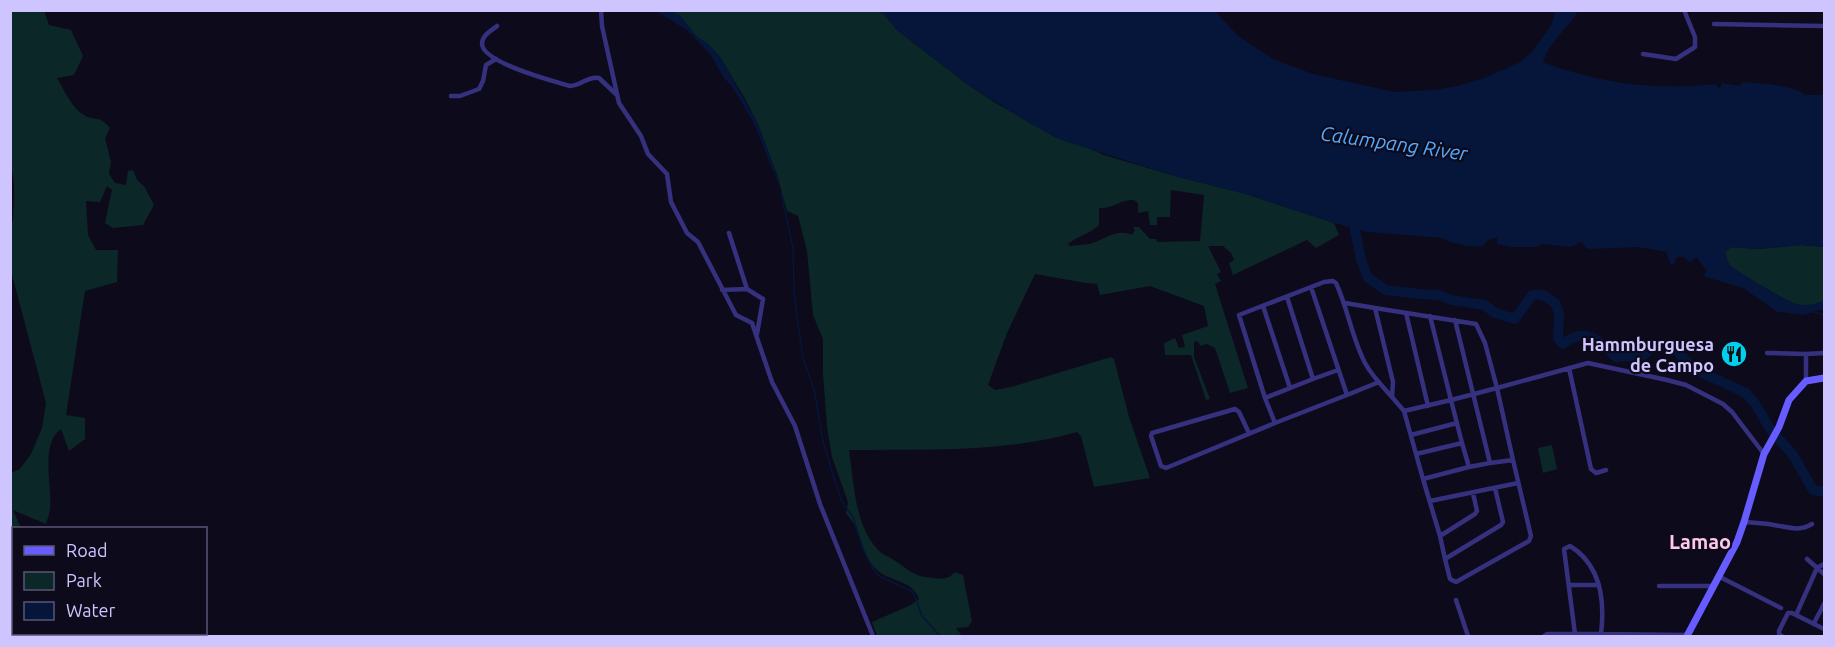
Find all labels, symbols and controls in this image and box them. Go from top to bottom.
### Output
water label: Calumpang River [1319,121,1470,165]
place label: Hammburguesa de Campo [1582,334,1714,375]
restaurant icon: Hammburguesa de Campo [1719,339,1749,369]
legend [12,527,207,635]
district label: Lamao [1669,530,1731,553]
text: Road [66,540,108,560]
text: Park [66,570,102,590]
text: Water [66,600,116,620]

